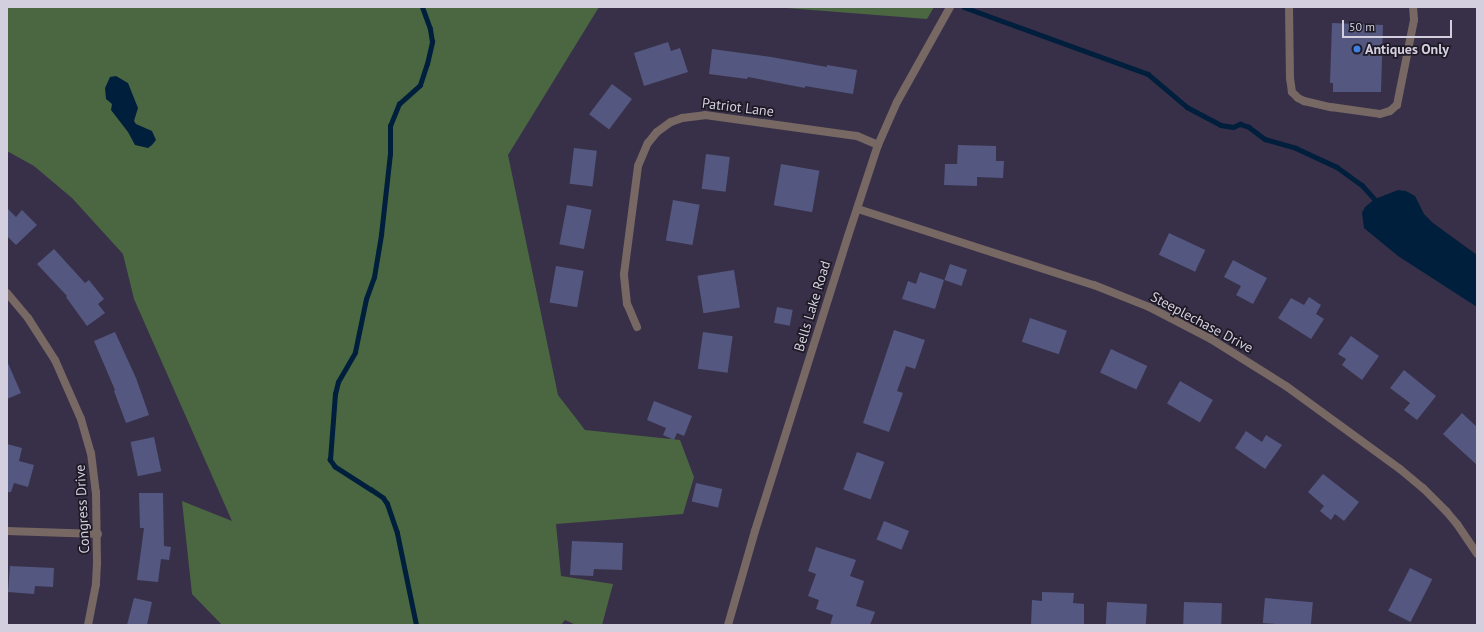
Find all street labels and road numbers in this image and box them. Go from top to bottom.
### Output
street label: Patriot Lane [701,94,775,120]
street label: Bells Lake Road [790,259,834,353]
street label: Steeplechase Drive [1148,288,1256,356]
street label: Congress Drive [71,464,93,554]

